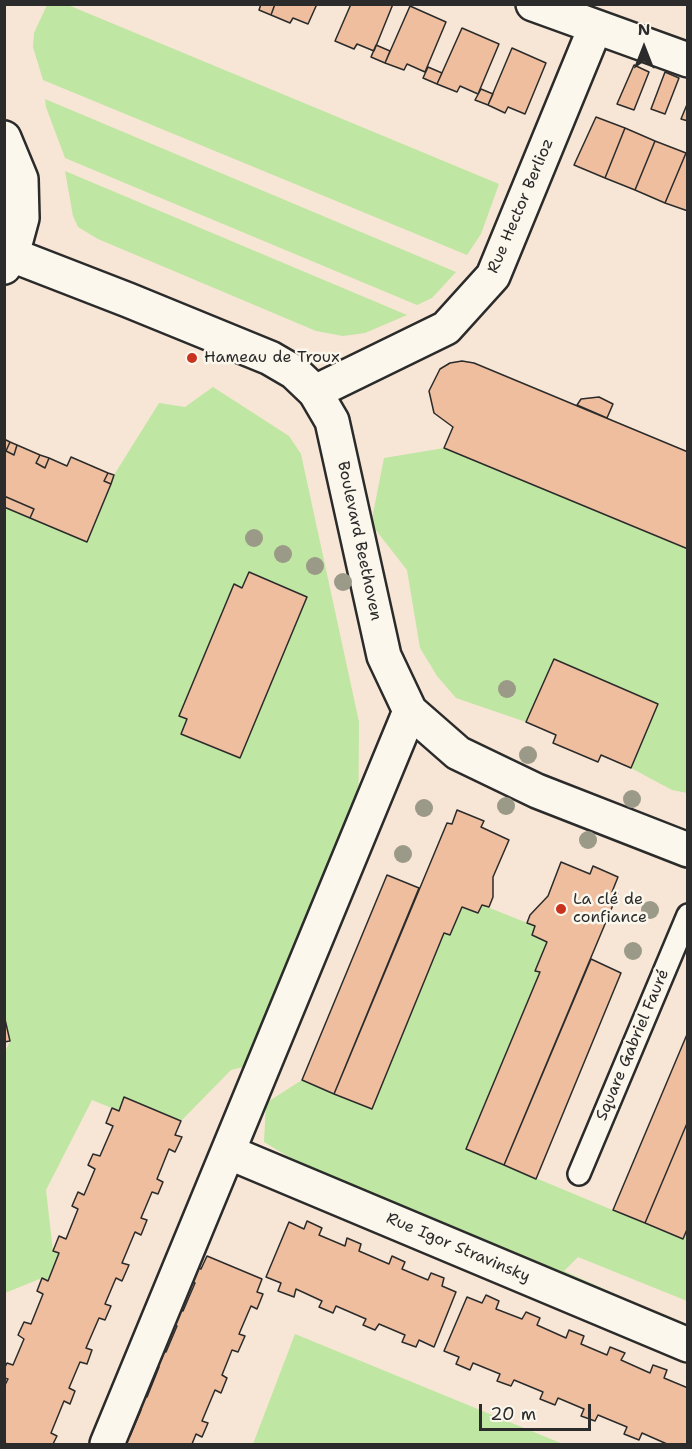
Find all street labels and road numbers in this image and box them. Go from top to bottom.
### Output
street label: Rue Hector Berlioz [484,136,558,276]
street label: Boulevard Beethoven [333,460,385,622]
street label: Square Gabriel Fauré [592,966,674,1124]
street label: Rue Igor Stravinsky [383,1209,533,1287]

